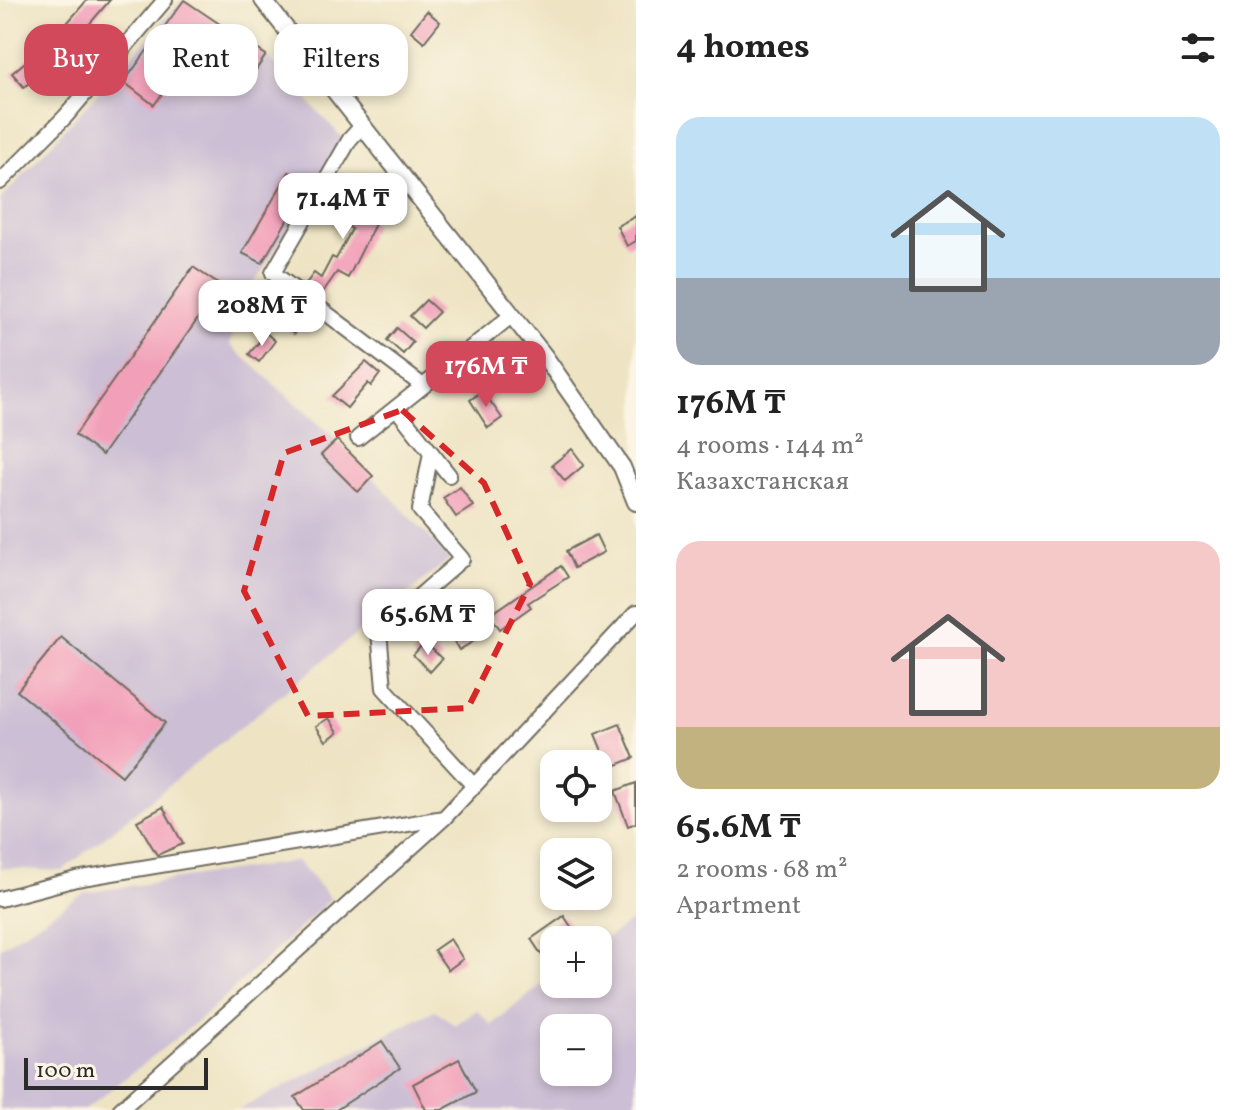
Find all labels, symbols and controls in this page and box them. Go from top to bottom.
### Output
chip: Buy [24,24,128,96]
chip: Rent [144,24,258,96]
chip: Filters [274,24,408,96]
text: 4 homes [676,25,810,72]
icon: filters [1176,26,1220,70]
icon: home [876,169,1020,313]
pin: 71.4M ₸ [269,173,417,241]
text: 71.4M ₸ [296,181,390,217]
pin: 208M ₸ [197,280,327,348]
text: 208M ₸ [217,288,307,324]
pin: 176M ₸ [421,341,551,409]
text: 176M ₸ [444,349,528,385]
text: 176M ₸ [676,381,786,428]
text: 4 rooms · 144 m² [676,428,864,464]
text: Казахстанская [676,464,849,500]
pin: 65.6M ₸ [354,589,502,657]
icon: home [876,593,1020,737]
text: 65.6M ₸ [380,597,476,633]
map controls [540,750,612,1086]
button: locate [540,750,612,822]
text: 65.6M ₸ [676,805,801,852]
button: layers [540,838,612,910]
text: 2 rooms · 68 m² [676,852,848,888]
text: Apartment [676,888,801,924]
button: + [540,926,612,998]
button: − [540,1014,612,1086]
scale bar [24,1054,208,1090]
text: 100 m [36,1056,95,1087]

